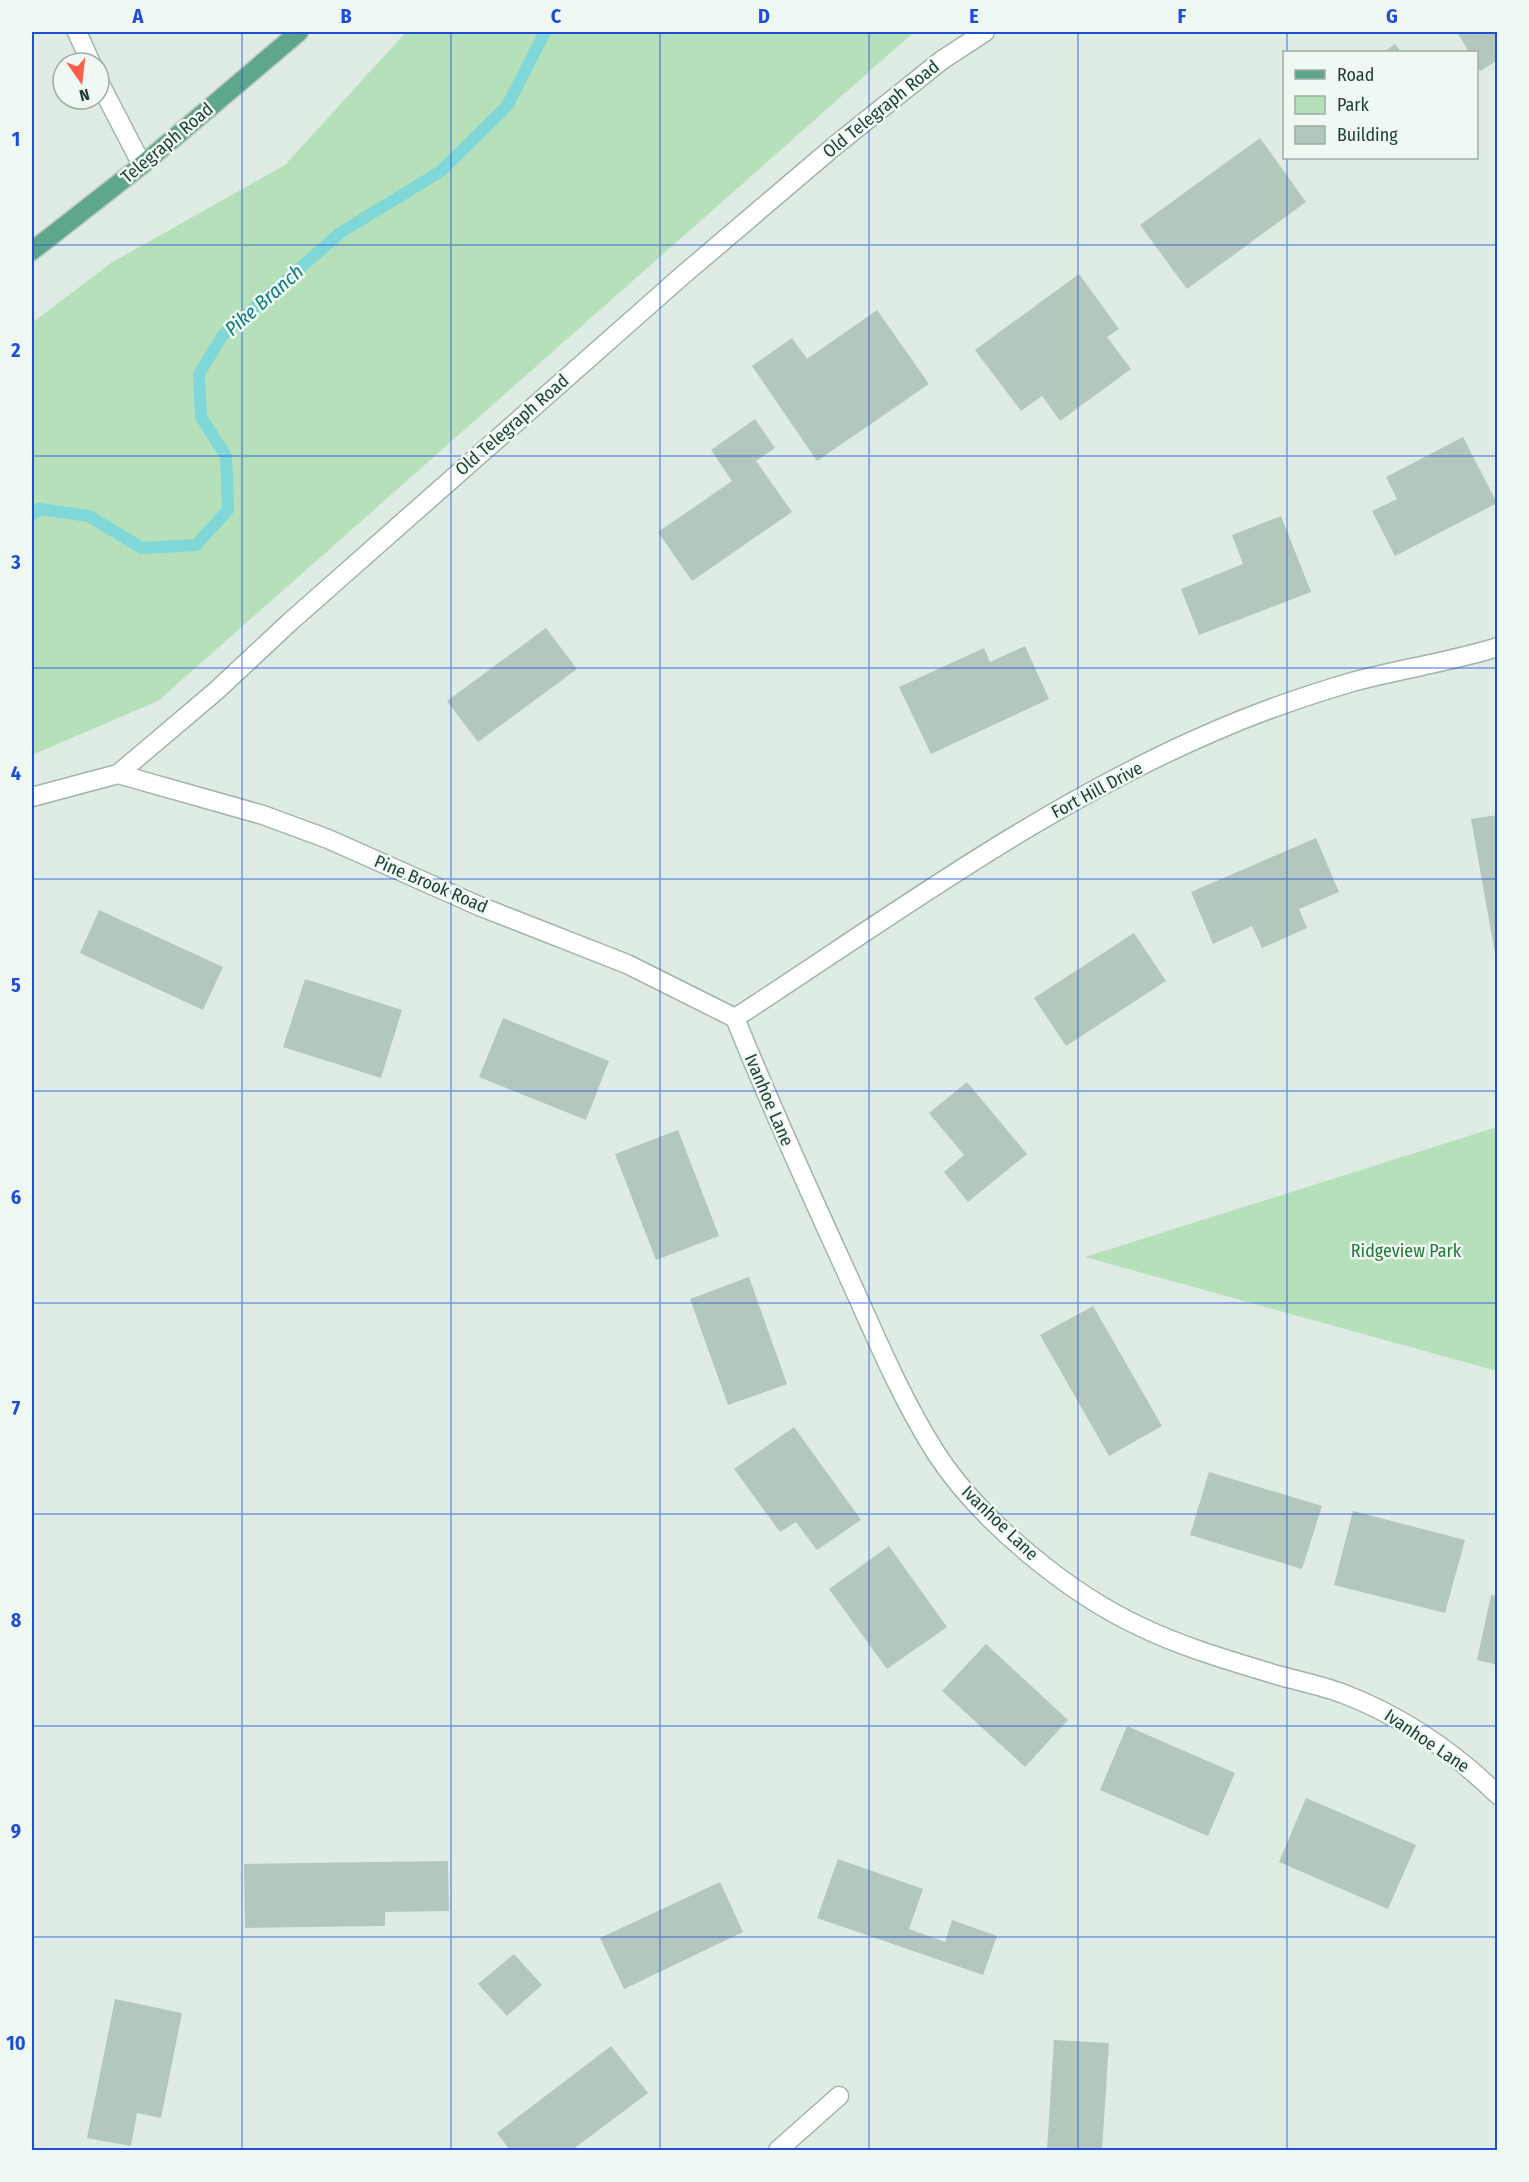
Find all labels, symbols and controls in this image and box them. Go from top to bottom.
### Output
text: A [132,4,145,28]
text: B [340,4,352,28]
text: C [551,4,562,28]
text: D [758,4,770,28]
text: E [969,4,979,28]
text: F [1178,4,1187,28]
text: G [1386,4,1398,28]
north arrow [51,51,111,111]
legend [1283,51,1478,159]
street label: Old Telegraph Road [818,55,944,163]
text: Road [1337,64,1374,86]
text: N [78,85,91,105]
text: Park [1337,94,1370,116]
street label: Telegraph Road [116,98,218,188]
text: Building [1337,124,1398,146]
text: 1 [12,127,20,151]
water label: Pike Branch [220,259,308,341]
text: 2 [10,338,21,362]
street label: Old Telegraph Road [451,370,573,480]
text: 3 [10,550,21,574]
street label: Fort Hill Drive [1048,757,1147,823]
text: 4 [11,761,21,785]
street label: Pine Brook Road [371,850,491,918]
text: 5 [11,973,21,997]
street label: Ivanhoe Lane [740,1051,798,1149]
text: 6 [11,1185,21,1209]
park label: Ridgeview Park [1351,1240,1462,1262]
text: 7 [12,1396,21,1420]
street label: Ivanhoe Lane [957,1481,1043,1565]
text: 8 [11,1608,22,1632]
street label: Ivanhoe Lane [1380,1705,1474,1778]
text: 9 [11,1819,21,1843]
text: 10 [6,2031,26,2055]

